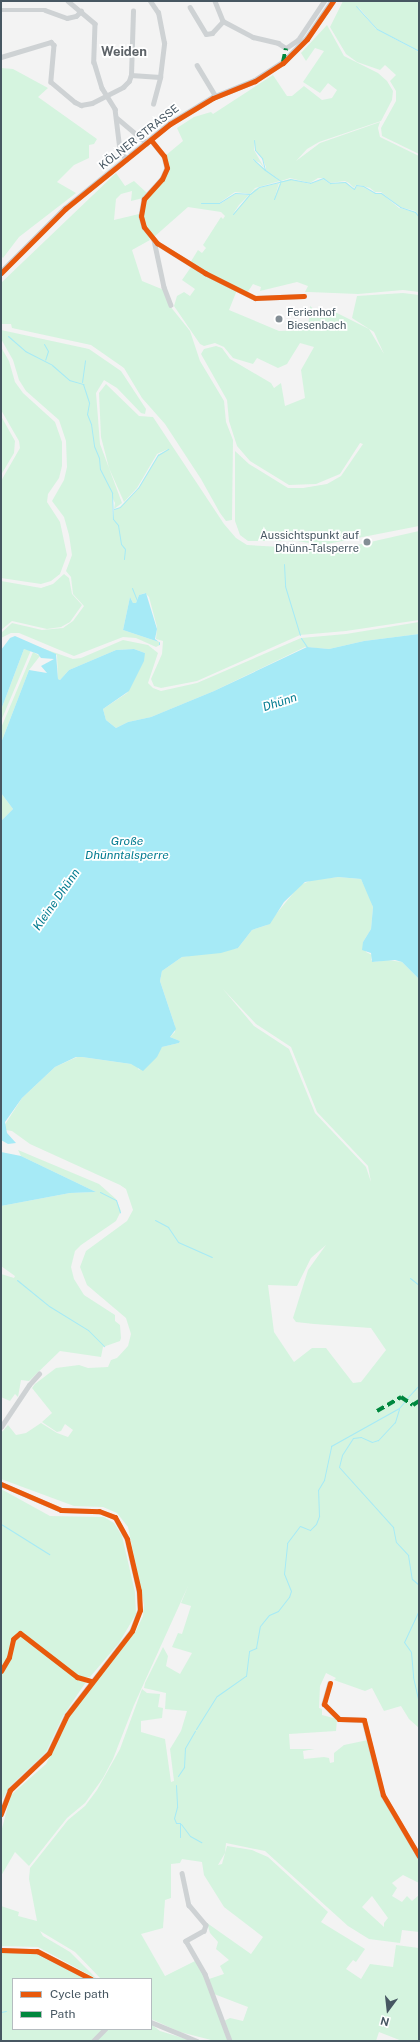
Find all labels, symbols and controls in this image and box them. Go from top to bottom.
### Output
district label: Weiden [101,44,147,60]
street label: KÖLNER STRASSE [96,102,182,172]
place label: Ferienhof Biesenbach [287,306,346,332]
marker: Ferienhof Biesenbach [274,314,284,324]
place label: Aussichtspunkt auf Dhünn-Talsperre [260,529,359,555]
marker: Aussichtspunkt auf Dhünn-Talsperre [362,537,372,547]
water label: Dhünn [261,691,299,715]
water label: Große Dhünntalsperre [85,835,169,863]
water label: Kleine Dhünn [30,866,84,934]
legend [12,1978,152,2030]
text: Cycle path [50,1987,109,2001]
north arrow [368,1990,408,2030]
text: Path [50,2007,76,2021]
text: N [379,2015,391,2029]

